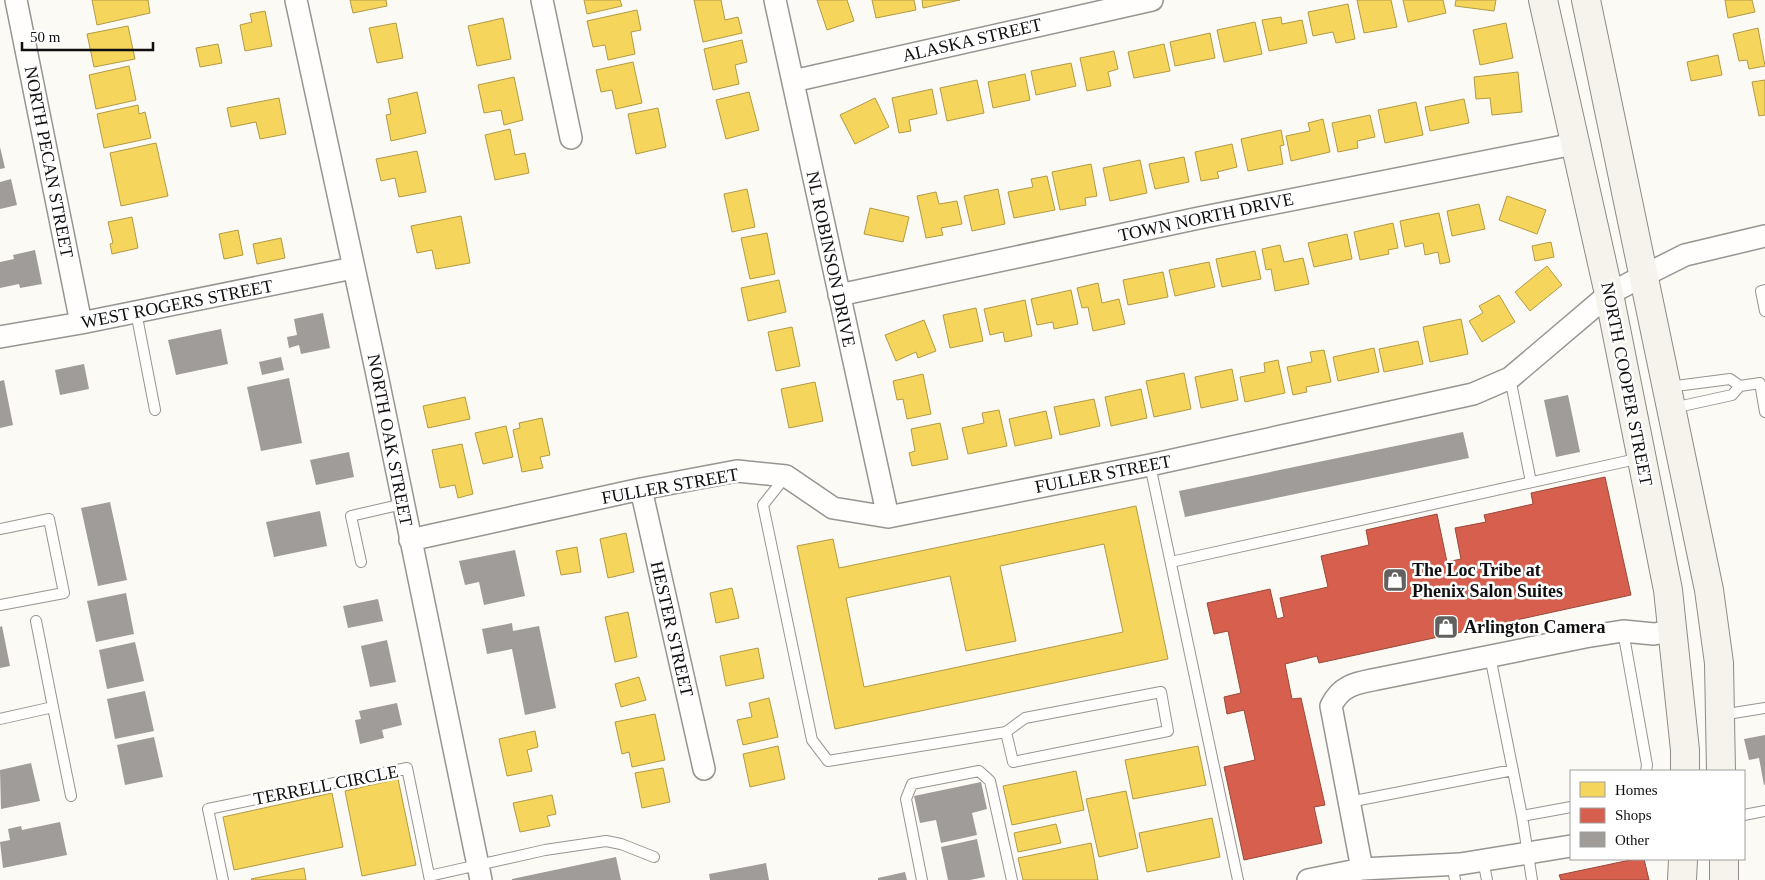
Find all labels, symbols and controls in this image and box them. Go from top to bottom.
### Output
street label: ALASKA STREET [900,14,1044,66]
scale bar [22,20,154,52]
text: 50 m [30,29,61,45]
street label: NORTH PECAN STREET [21,64,77,260]
street label: NL ROBINSON DRIVE [803,169,859,349]
street label: TOWN NORTH DRIVE [1117,189,1295,245]
street label: WEST ROGERS STREET [80,276,274,332]
street label: NORTH COOPER STREET [1597,281,1657,487]
street label: NORTH OAK STREET [363,352,417,528]
street label: FULLER STREET [1033,451,1173,497]
street label: FULLER STREET [600,464,740,508]
street label: HESTER STREET [647,559,697,699]
place label: The Loc Tribe at Phenix Salon Suites [1412,560,1563,601]
shop icon: The Loc Tribe at Phenix Salon Suites [1382,567,1408,593]
shop icon: Arlington Camera [1433,614,1459,640]
place label: Arlington Camera [1464,617,1605,637]
street label: TERRELL CIRCLE [252,761,400,809]
legend [1570,770,1745,860]
text: Homes [1615,782,1658,798]
text: Shops [1615,807,1652,823]
text: Other [1615,832,1649,848]

